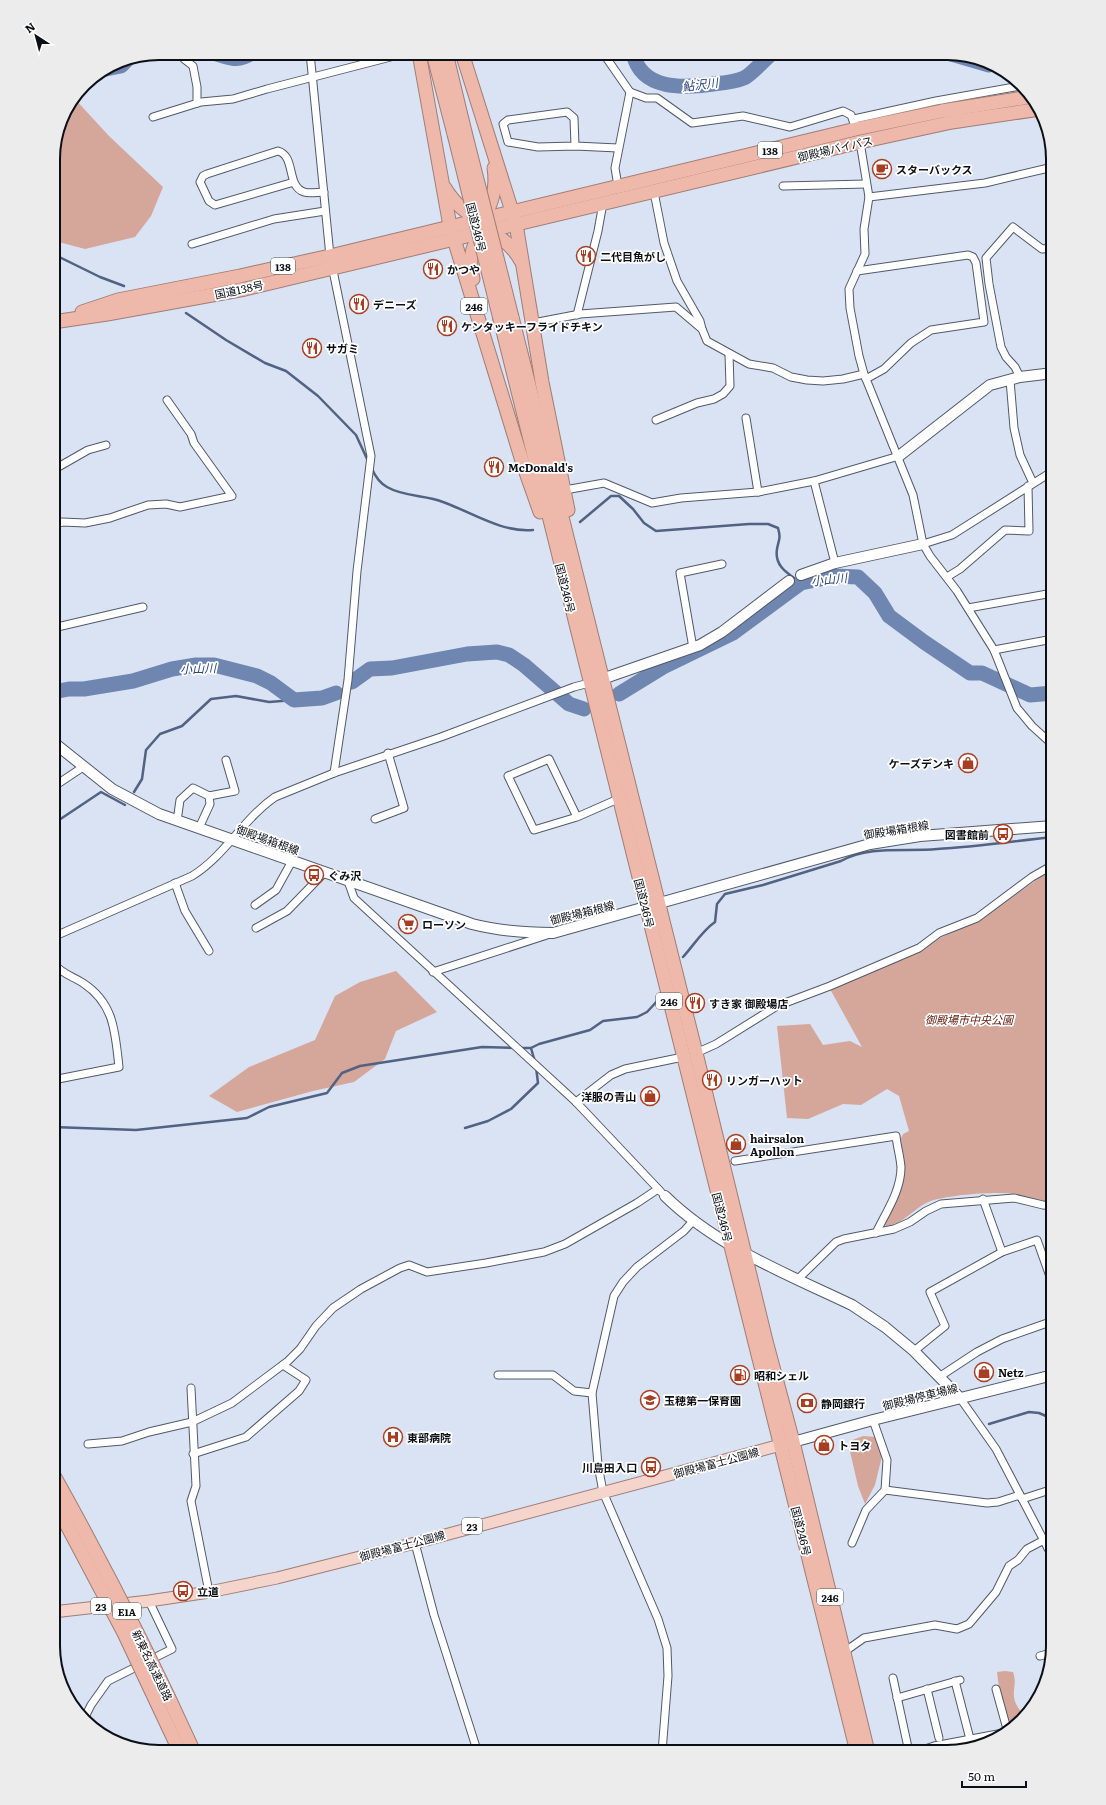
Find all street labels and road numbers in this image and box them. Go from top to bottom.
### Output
street label: 御殿場バイパス [795,132,874,165]
road number: 138 [758,142,782,158]
street label: 国道246号 [463,201,491,253]
road number: 138 [271,258,295,274]
street label: 国道138号 [213,276,265,302]
road number: 246 [461,298,487,314]
street label: 国道246号 [552,562,580,614]
street label: 御殿場箱根線 [861,816,930,842]
street label: 御殿場箱根線 [233,820,302,858]
street label: 国道246号 [631,877,659,929]
street label: 御殿場箱根線 [547,896,616,928]
road number: 246 [656,993,682,1009]
street label: 国道246号 [709,1191,737,1243]
street label: 御殿場停車場線 [880,1379,959,1413]
street label: 御殿場富士公園線 [670,1443,761,1481]
street label: 国道246号 [788,1505,816,1557]
road number: 23 [462,1518,482,1534]
street label: 御殿場富士公園線 [356,1526,447,1564]
road number: 246 [817,1589,843,1605]
road number: 23 [91,1598,111,1614]
road number: E1A [113,1603,141,1619]
street label: 新東名高速道路 [129,1627,177,1703]

